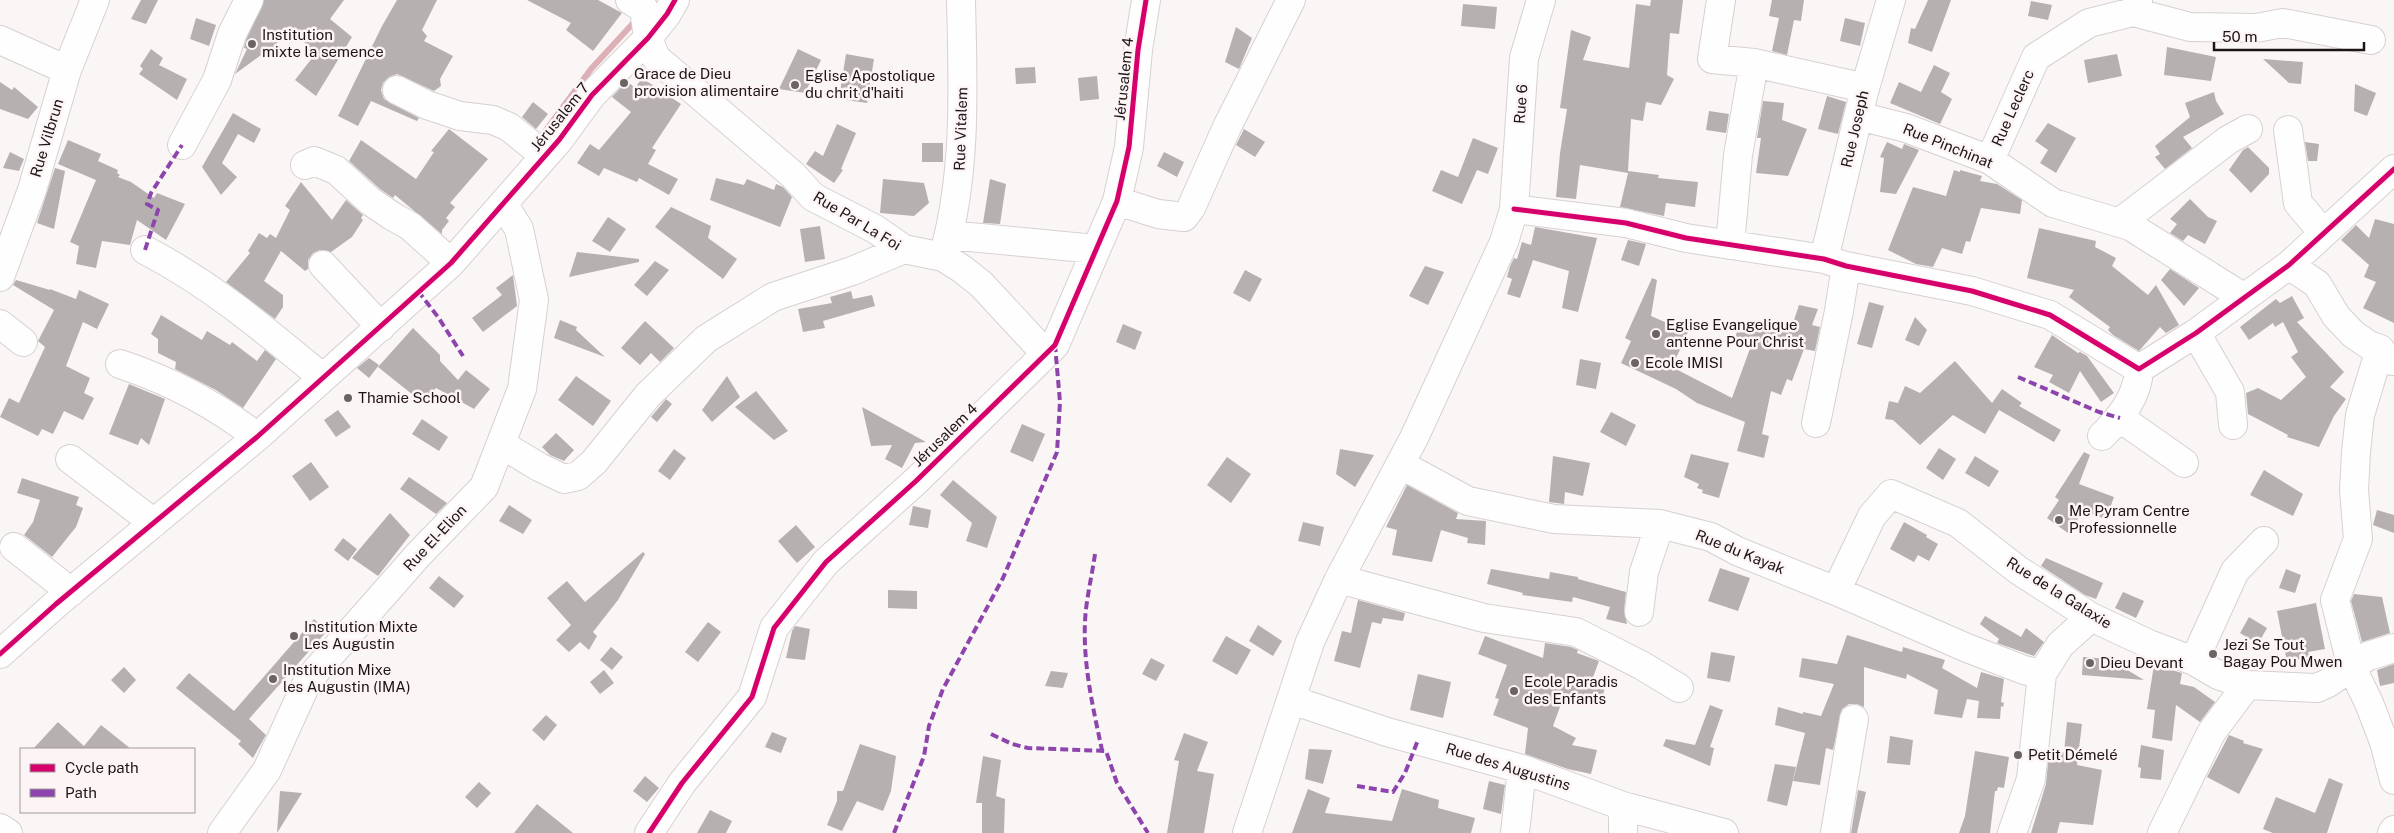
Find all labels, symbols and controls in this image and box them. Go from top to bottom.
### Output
scale bar [2214,20,2364,52]
place label: Institution mixte la semence [262,26,384,60]
text: 50 m [2222,28,2257,45]
street label: Jérusalem 4 [1111,37,1136,121]
marker: Institution mixte la semence [246,38,258,50]
place label: Grace de Dieu provision alimentaire [634,65,779,99]
place label: Eglise Apostolique du chrit d'haiti [805,67,935,101]
street label: Rue Leclerc [1988,67,2037,149]
marker: Grace de Dieu provision alimentaire [618,77,630,89]
street label: Jérusalem 7 [527,79,592,154]
marker: Eglise Apostolique du chrit d'haiti [789,79,801,91]
street label: Rue 6 [1511,83,1530,125]
street label: Rue Vitalem [951,87,970,171]
street label: Rue Joseph [1837,89,1872,169]
street label: Rue Vilbrun [27,97,67,179]
street label: Rue Pinchinat [1901,120,1996,171]
street label: Rue Par La Foi [810,188,904,253]
place label: Eglise Evangelique antenne Pour Christ [1666,316,1804,350]
marker: Eglise Evangelique antenne Pour Christ [1650,328,1662,340]
place label: Ecole IMISI [1645,354,1723,371]
marker: Ecole IMISI [1629,357,1641,369]
place label: Thamie School [358,389,461,406]
marker: Thamie School [342,392,354,404]
street label: Jérusalem 4 [909,400,981,470]
street label: Rue El-Elion [400,501,470,574]
place label: Me Pyram Centre Professionnelle [2069,502,2190,536]
marker: Me Pyram Centre Professionnelle [2053,514,2065,526]
street label: Rue du Kayak [1693,526,1787,577]
street label: Rue de la Galaxie [2004,553,2115,632]
place label: Institution Mixte Les Augustin [304,618,418,652]
marker: Institution Mixte Les Augustin [288,630,300,642]
place label: Jezi Se Tout Bagay Pou Mwen [2223,636,2342,670]
marker: Jezi Se Tout Bagay Pou Mwen [2207,648,2219,660]
place label: Dieu Devant [2100,654,2184,671]
marker: Dieu Devant [2084,657,2096,669]
place label: Institution Mixe les Augustin (IMA) [283,661,411,695]
marker: Institution Mixe les Augustin (IMA) [267,673,279,685]
place label: Ecole Paradis des Enfants [1524,673,1618,707]
marker: Ecole Paradis des Enfants [1508,685,1520,697]
street label: Rue des Augustins [1444,739,1573,794]
place label: Petit Démelé [2028,746,2118,763]
legend [20,748,195,813]
marker: Petit Démelé [2012,749,2024,761]
text: Cycle path [65,759,139,776]
text: Path [65,784,97,801]

